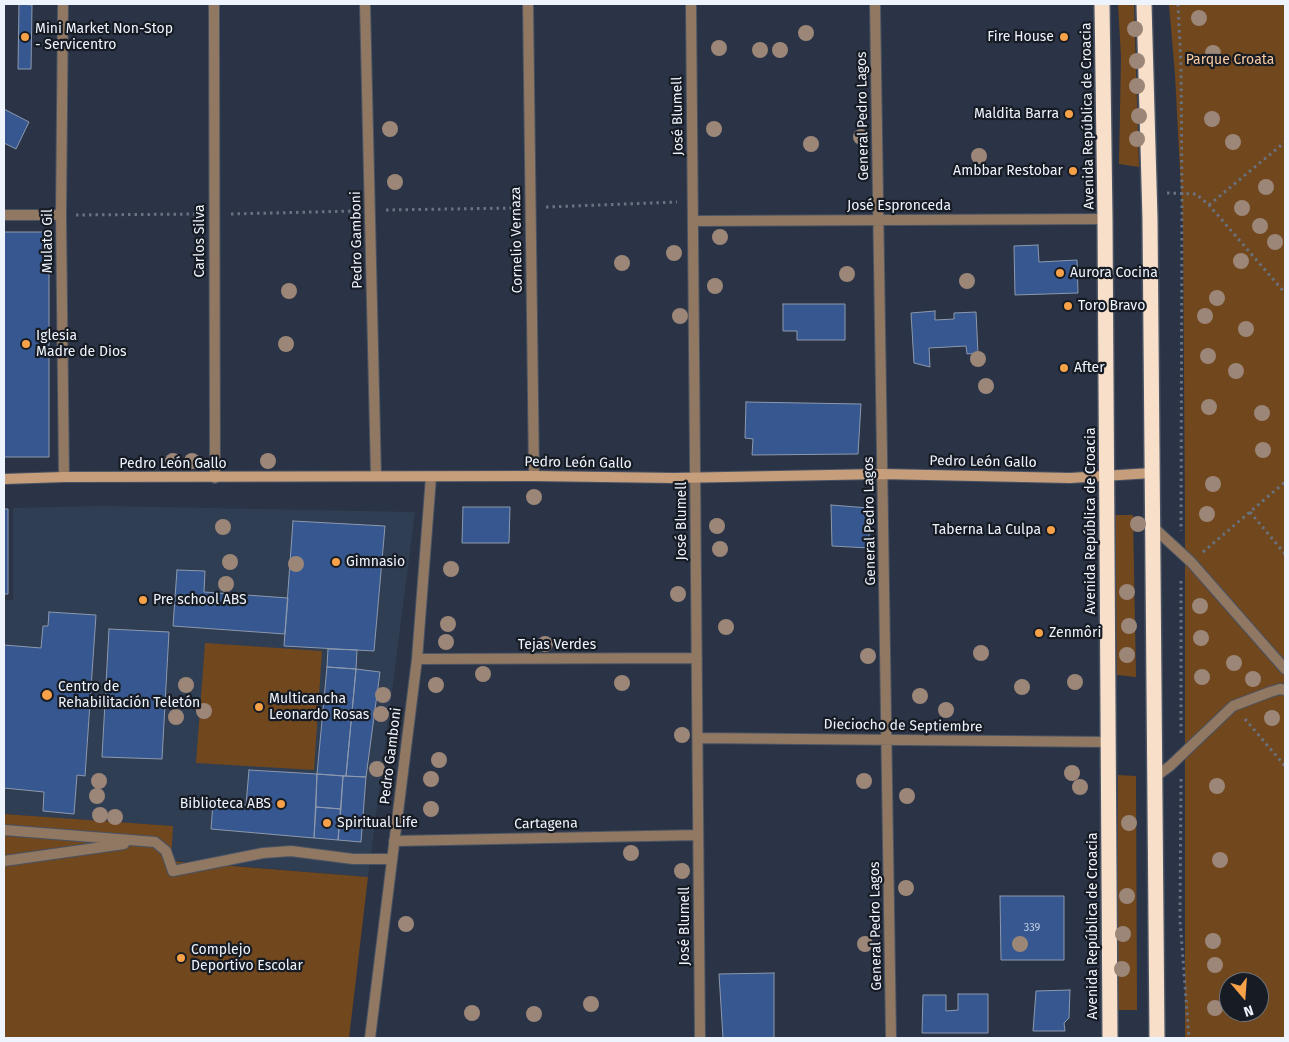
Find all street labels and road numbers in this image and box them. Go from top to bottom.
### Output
street label: Avenida República de Croacia [1078,22,1098,210]
street label: General Pedro Lagos [853,51,873,181]
street label: José Blumell [669,76,687,156]
street label: Cornelio Vernaza [508,187,526,293]
street label: Pedro Gamboni [348,191,366,289]
street label: José Espronceda [847,198,951,214]
street label: Carlos Silva [192,205,208,277]
street label: Mulato Gil [40,209,56,273]
street label: Avenida República de Croacia [1083,427,1099,615]
street label: Pedro León Gallo [929,453,1037,471]
street label: Pedro León Gallo [524,454,632,472]
street label: Pedro León Gallo [119,456,227,472]
street label: General Pedro Lagos [860,456,880,586]
street label: José Blumell [674,482,690,560]
street label: Tejas Verdes [518,637,596,653]
street label: Pedro Gamboni [377,707,405,805]
street label: Dieciocho de Septiembre [823,716,983,736]
street label: Cartagena [514,815,578,833]
street label: Avenida República de Croacia [1085,832,1101,1020]
street label: General Pedro Lagos [866,861,886,991]
street label: José Blumell [677,887,693,965]

